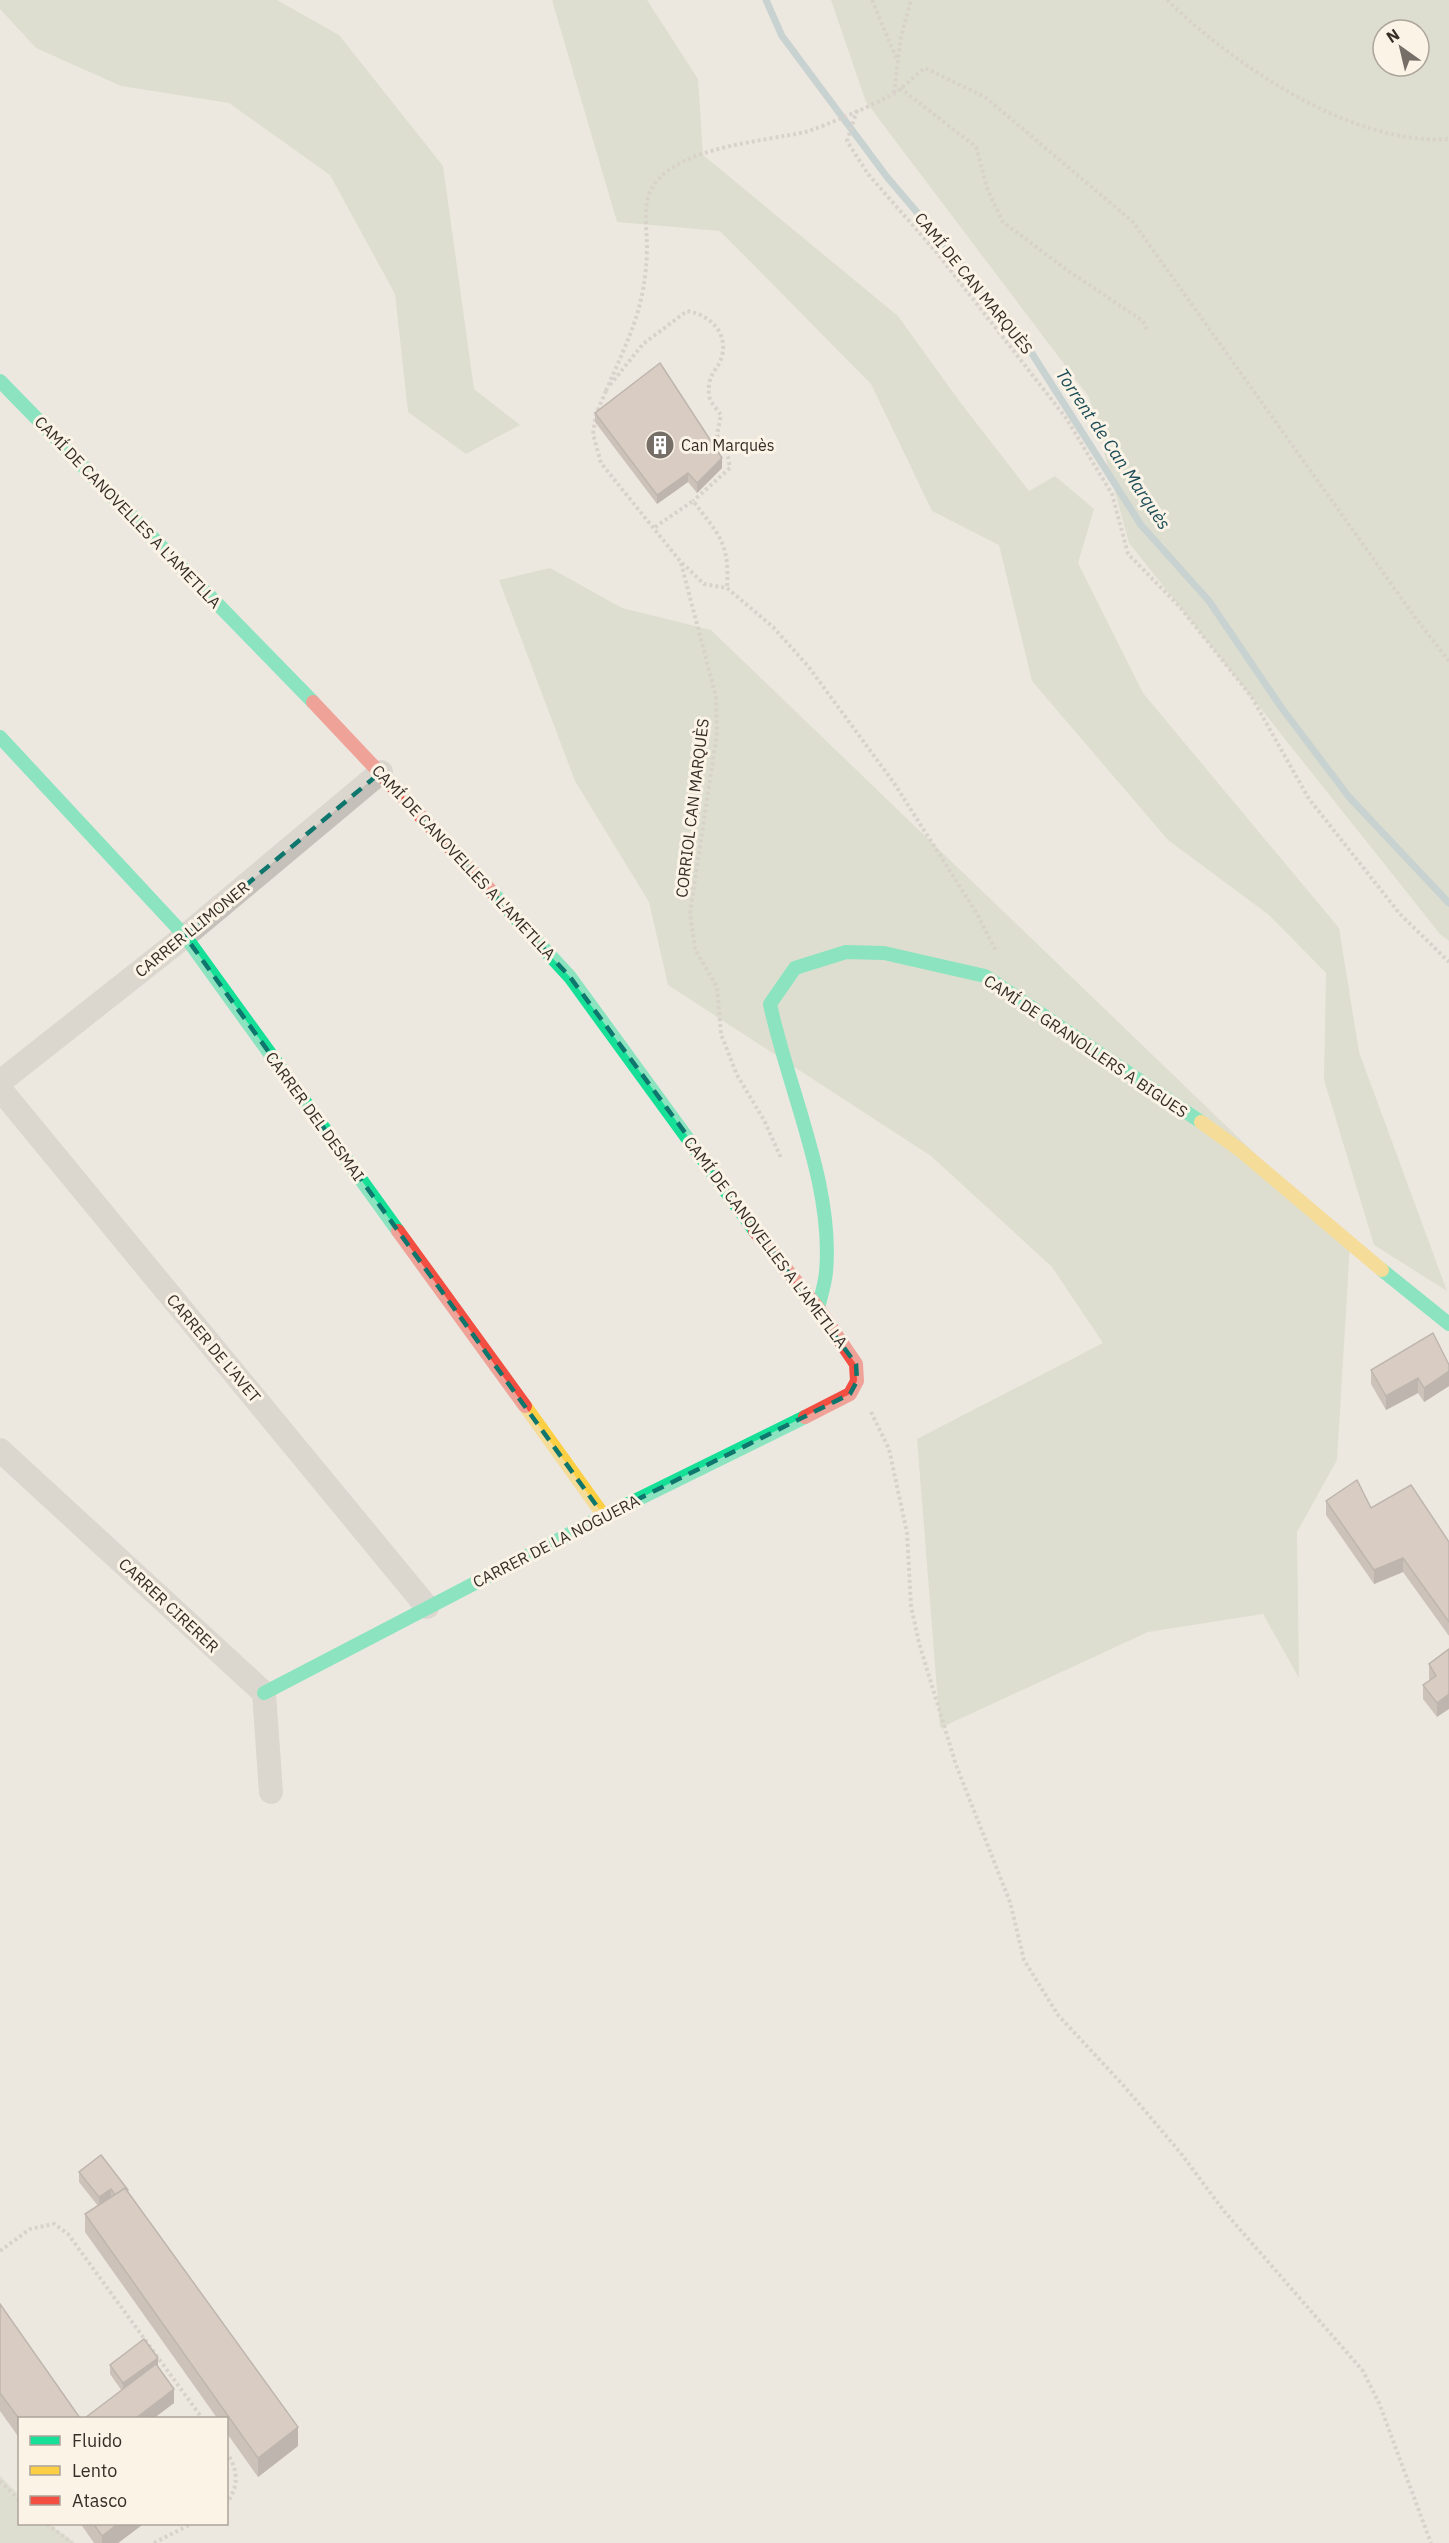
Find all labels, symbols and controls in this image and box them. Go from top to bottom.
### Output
north arrow [1371,18,1431,78]
text: N [1382,24,1403,47]
street label: CAMÍ DE CAN MARQUÈS [911,207,1038,358]
water label: Torrent de Can Marquès [1051,364,1176,534]
street label: CAMÍ DE CANOVELLES A L'AMETLLA [31,411,226,612]
building icon: Can Marquès [644,429,676,461]
place label: Can Marquès [681,435,775,455]
street label: CORRIOL CAN MARQUÈS [670,717,713,899]
street label: CAMÍ DE CANOVELLES A L'AMETLLA [368,760,561,964]
street label: CARRER LLIMONER [131,877,253,981]
street label: CAMÍ DE GRANOLLERS A BIGUES [980,969,1192,1122]
street label: CARRER DEL DESMAI [261,1047,369,1185]
street label: CAMÍ DE CANOVELLES A L'AMETLLA [680,1132,853,1352]
street label: CARRER DE L'AVET [163,1290,265,1406]
street label: CARRER DE LA NOGUERA [469,1490,643,1592]
street label: CARRER CIRERER [115,1553,223,1657]
legend [18,2417,228,2525]
text: Fluido [72,2429,122,2452]
text: Lento [72,2459,117,2482]
text: Atasco [72,2489,127,2512]

